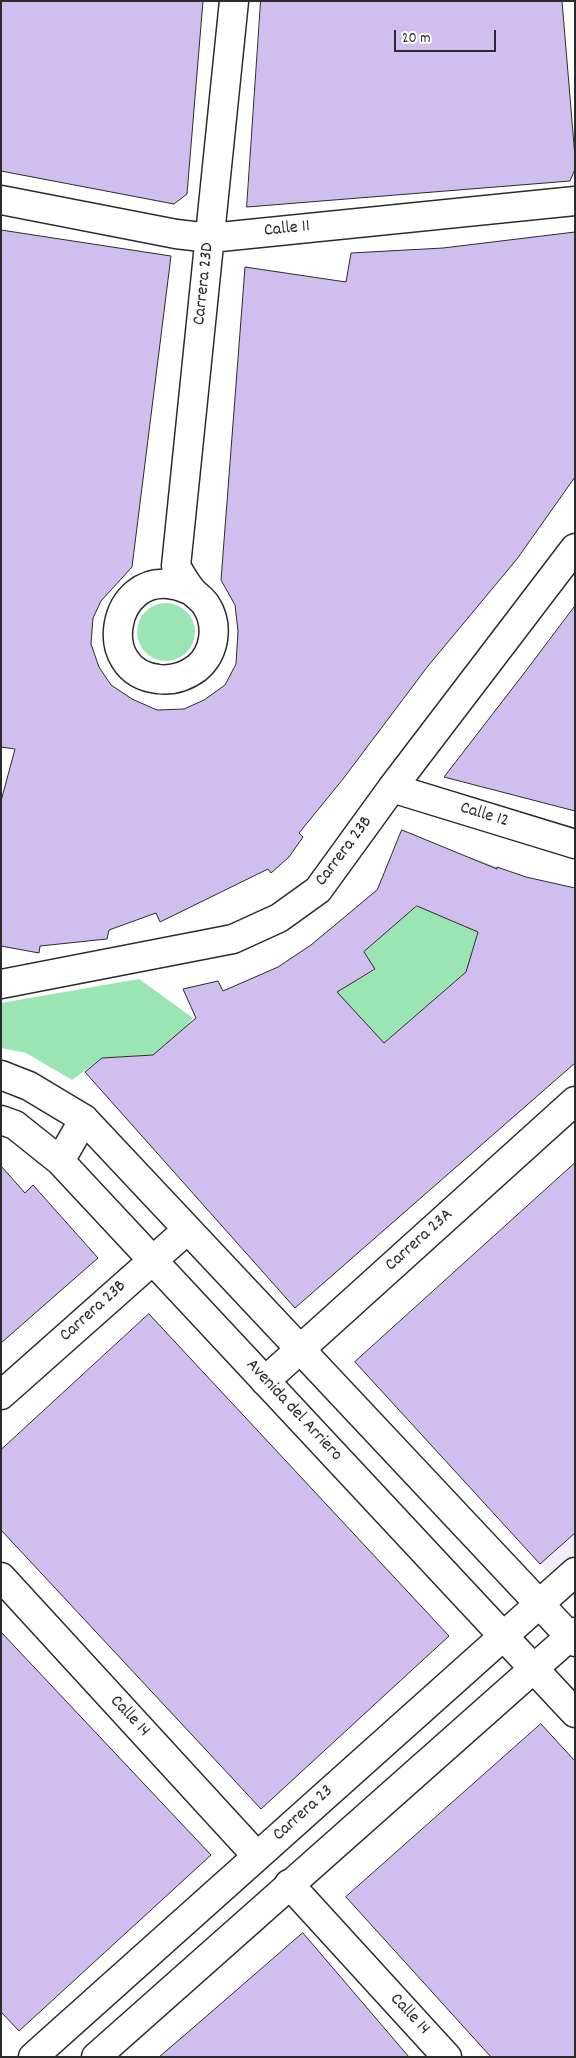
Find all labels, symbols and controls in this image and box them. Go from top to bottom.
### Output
scale bar [396,20,498,52]
text: 20 m [402,28,430,50]
street label: Calle 11 [263,217,311,243]
street label: Carrera 23D [190,242,220,326]
street label: Calle 12 [457,798,511,834]
street label: Carrera 23B [312,813,378,891]
street label: Carrera 23A [382,1205,458,1277]
street label: Carrera 23B [56,1276,132,1348]
street label: Avenida del Arriero [240,1355,346,1467]
street label: Calle 14 [104,1692,154,1742]
street label: Carrera 23 [269,1781,339,1847]
street label: Calle 14 [384,1990,434,2040]

